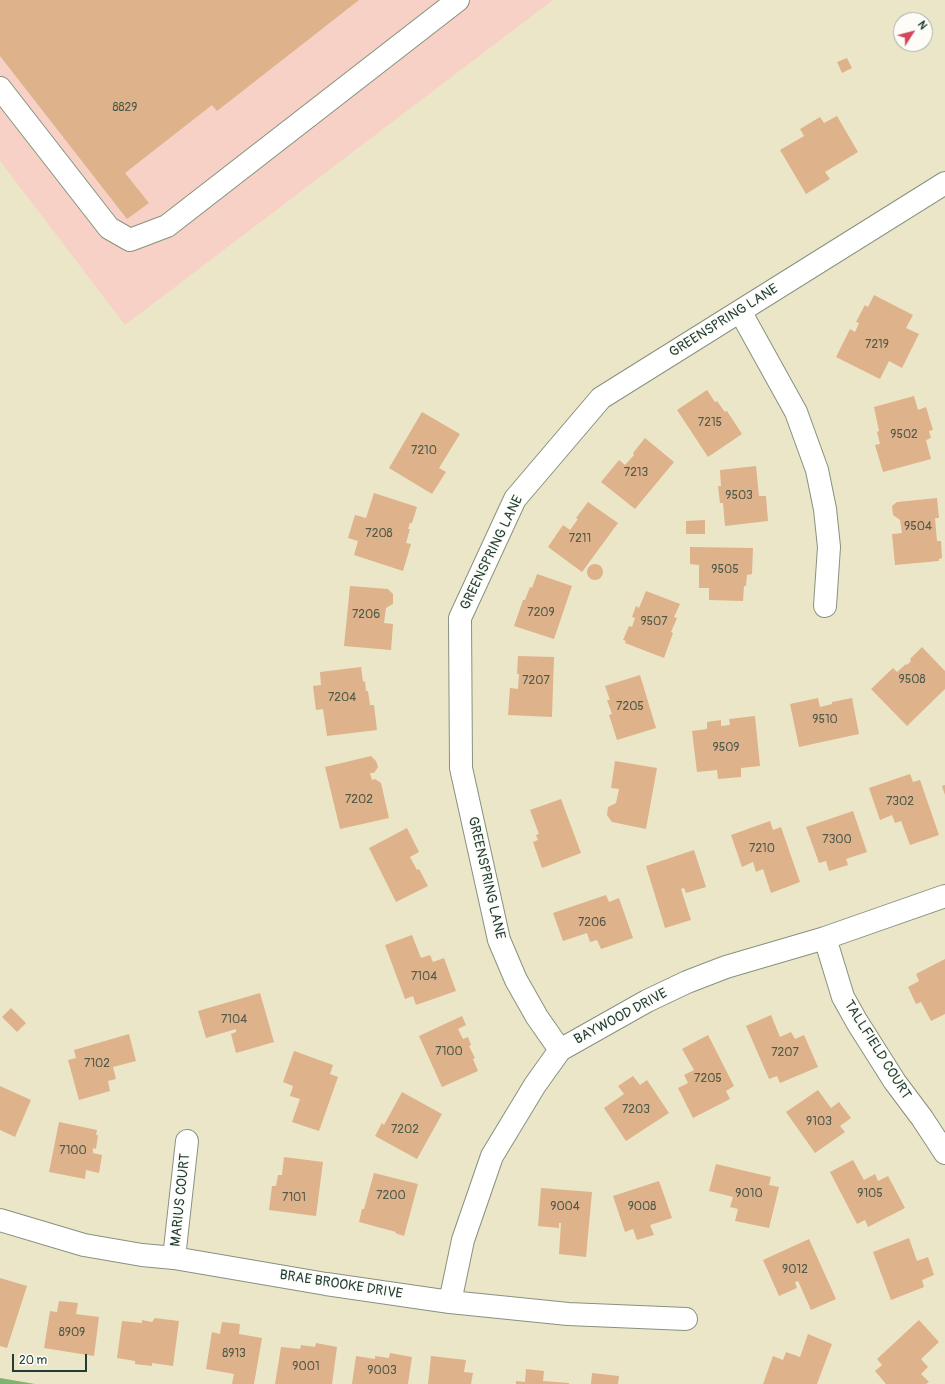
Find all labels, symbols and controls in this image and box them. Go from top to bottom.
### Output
north arrow [893,12,933,52]
text: N [915,18,930,32]
house number: 8829 [113,101,137,115]
street label: GREENSPRING LANE [666,281,782,361]
house number: 7219 [865,338,889,352]
house number: 7215 [698,416,722,430]
house number: 9502 [890,428,918,442]
house number: 7210 [411,444,437,458]
house number: 7213 [624,466,648,480]
house number: 9503 [725,489,753,503]
street label: GREENSPRING LANE [457,493,527,613]
house number: 9504 [904,520,932,534]
house number: 7208 [365,527,393,541]
house number: 7211 [569,532,591,546]
house number: 9505 [711,563,739,577]
house number: 7209 [527,606,555,620]
house number: 7206 [352,608,380,622]
house number: 9507 [640,615,668,629]
house number: 9508 [899,673,925,687]
house number: 7207 [522,674,550,688]
house number: 7204 [328,691,356,705]
house number: 7205 [616,700,644,714]
house number: 9510 [812,713,838,727]
house number: 9509 [712,741,740,755]
house number: 7202 [345,793,373,807]
house number: 7302 [886,795,914,809]
street label: GREENSPRING LANE [464,815,508,941]
house number: 7300 [822,833,852,847]
house number: 7210 [749,842,775,856]
house number: 7206 [578,916,606,930]
house number: 7104 [411,970,437,984]
street label: BAYWOOD DRIVE [571,985,671,1049]
street label: TALLFIELD COURT [840,997,914,1103]
house number: 7104 [221,1013,247,1027]
house number: 7100 [435,1045,463,1059]
house number: 7207 [771,1046,799,1060]
house number: 7102 [84,1057,110,1071]
house number: 7205 [694,1072,722,1086]
house number: 7203 [622,1103,650,1117]
house number: 9103 [806,1115,832,1129]
house number: 7202 [391,1123,419,1137]
house number: 7100 [59,1144,87,1158]
street label: MARIUS COURT [168,1152,194,1248]
house number: 9010 [735,1187,763,1201]
house number: 9105 [857,1187,883,1201]
house number: 7200 [376,1189,406,1203]
house number: 7101 [282,1191,306,1205]
house number: 9004 [550,1200,580,1214]
house number: 9008 [628,1200,656,1214]
house number: 9012 [782,1263,808,1277]
street label: BRAE BROOKE DRIVE [278,1267,404,1303]
house number: 8909 [59,1326,85,1340]
scale bar [14,1346,89,1372]
house number: 8913 [222,1347,246,1361]
text: 20 m [19,1353,47,1368]
house number: 9001 [292,1360,320,1374]
house number: 9003 [367,1364,397,1378]

